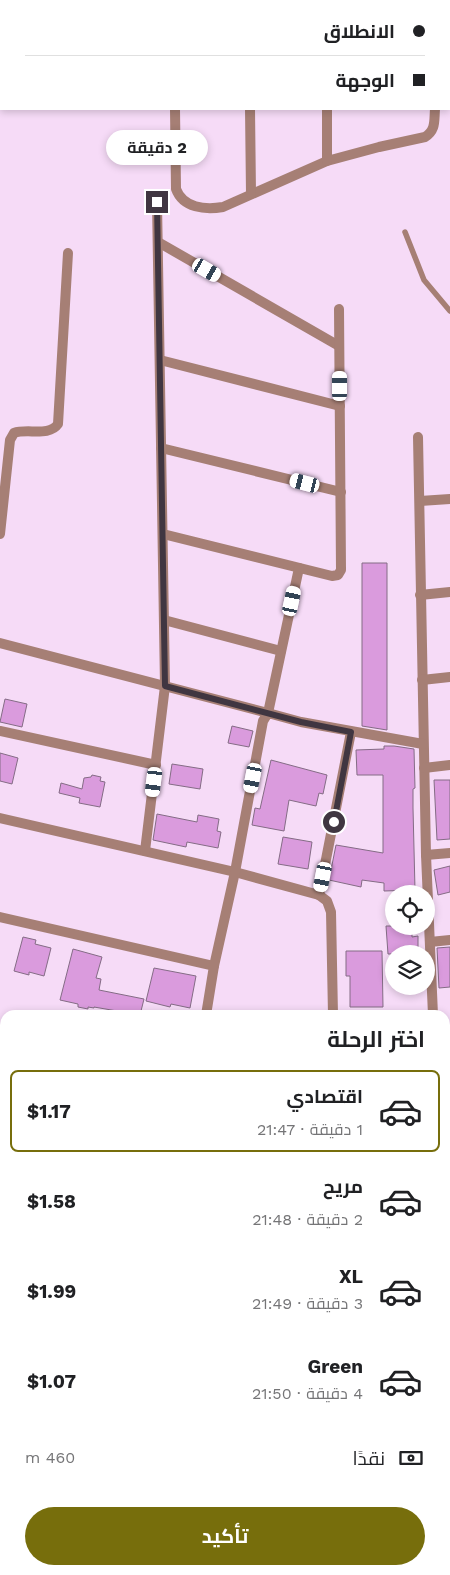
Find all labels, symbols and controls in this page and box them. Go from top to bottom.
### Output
text: الانطلاق [324,20,395,43]
text: الوجهة [335,69,395,92]
callout: 2 دقيقة [106,130,208,164]
text: 2 دقيقة [127,138,187,157]
route end [146,191,168,213]
car [190,256,223,284]
car [332,371,347,401]
car [288,472,321,494]
car [281,585,302,617]
car [242,762,263,794]
car [144,766,163,798]
route start [323,811,345,833]
car [312,861,333,893]
map controls [385,885,435,995]
button: locate [385,885,435,935]
button: layers [385,945,435,995]
text: اختر الرحلة [327,1027,425,1052]
text: اقتصادي [287,1085,363,1108]
icon: car [378,1089,423,1134]
text: $1.17 [27,1100,71,1123]
text: 1 دقيقة · 21:47 [257,1120,363,1139]
text: مريح [323,1175,363,1198]
icon: car [378,1179,423,1224]
text: $1.58 [27,1190,76,1213]
text: 2 دقيقة · 21:48 [252,1210,363,1229]
text: XL [339,1265,363,1288]
icon: car [378,1269,423,1314]
text: $1.99 [27,1280,76,1303]
text: 3 دقيقة · 21:49 [252,1294,363,1313]
text: Green [307,1355,363,1378]
icon: car [378,1359,423,1404]
text: $1.07 [27,1370,76,1393]
text: 4 دقيقة · 21:50 [252,1384,363,1403]
icon: cash [397,1444,425,1472]
text: نقدًا [353,1447,385,1470]
text: 460 m [25,1448,75,1467]
button: تأكيد [25,1507,425,1565]

